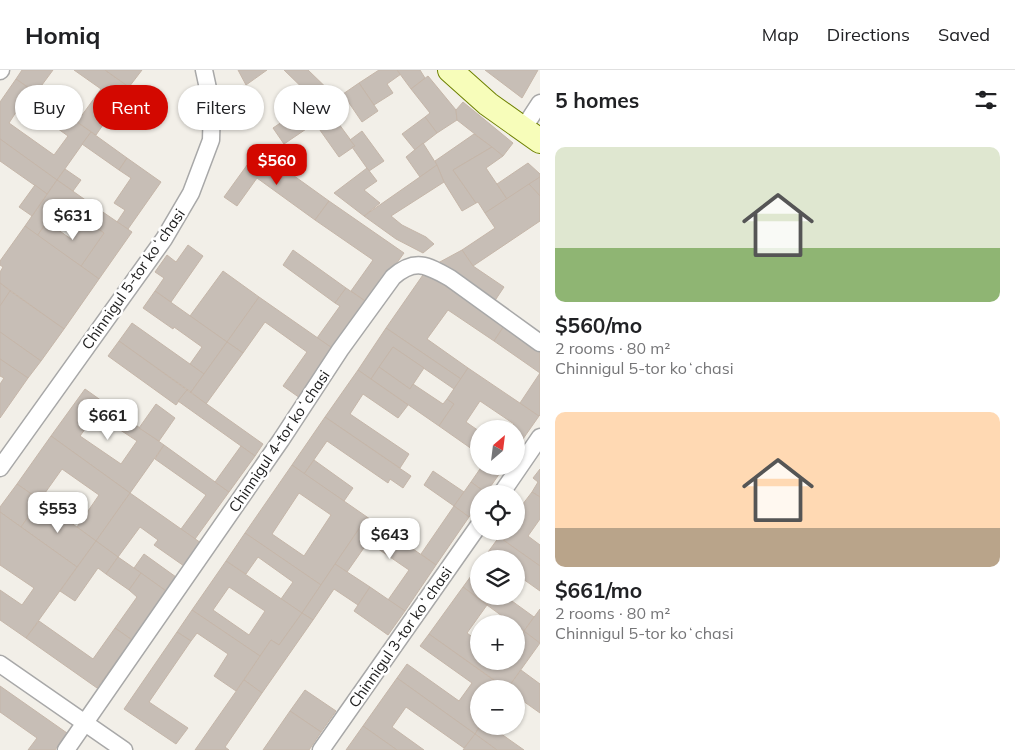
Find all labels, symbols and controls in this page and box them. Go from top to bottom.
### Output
text: Homiq [25,20,101,50]
text: Map [762,23,799,46]
text: Directions [827,23,910,46]
text: Saved [938,23,990,46]
chip: Buy [15,85,83,130]
chip: Rent [93,85,168,130]
chip: Filters [178,85,264,130]
chip: New [274,85,349,130]
icon: filters [972,86,1000,114]
text: 5 homes [555,87,639,113]
pin: $560 [247,144,307,186]
text: $560 [258,150,296,170]
icon: home [733,180,823,270]
pin: $631 [43,198,103,241]
text: $631 [54,205,92,225]
street label: Chinnigul 5-tor koʻchasi [77,205,189,353]
text: $560/mo [555,312,642,338]
text: 2 rooms · 80 m² [555,338,670,358]
text: Chinnigul 5-tor koʻchasi [555,358,733,378]
street label: Chinnigul 4-tor koʻchasi [224,366,334,516]
pin: $661 [78,398,138,441]
text: $661 [89,405,127,425]
north arrow [470,420,525,475]
map controls [470,420,525,735]
icon: home [733,445,823,535]
button: locate [470,485,525,540]
pin: $553 [28,492,88,534]
text: $553 [39,498,77,518]
pin: $643 [360,518,420,560]
text: $643 [371,524,409,544]
button: layers [470,550,525,605]
street label: Chinnigul 3-tor koʻchasi [344,563,456,711]
text: $661/mo [555,577,642,603]
text: 2 rooms · 80 m² [555,603,670,623]
button: + [470,615,525,670]
text: Chinnigul 5-tor koʻchasi [555,623,733,643]
button: − [470,680,525,735]

